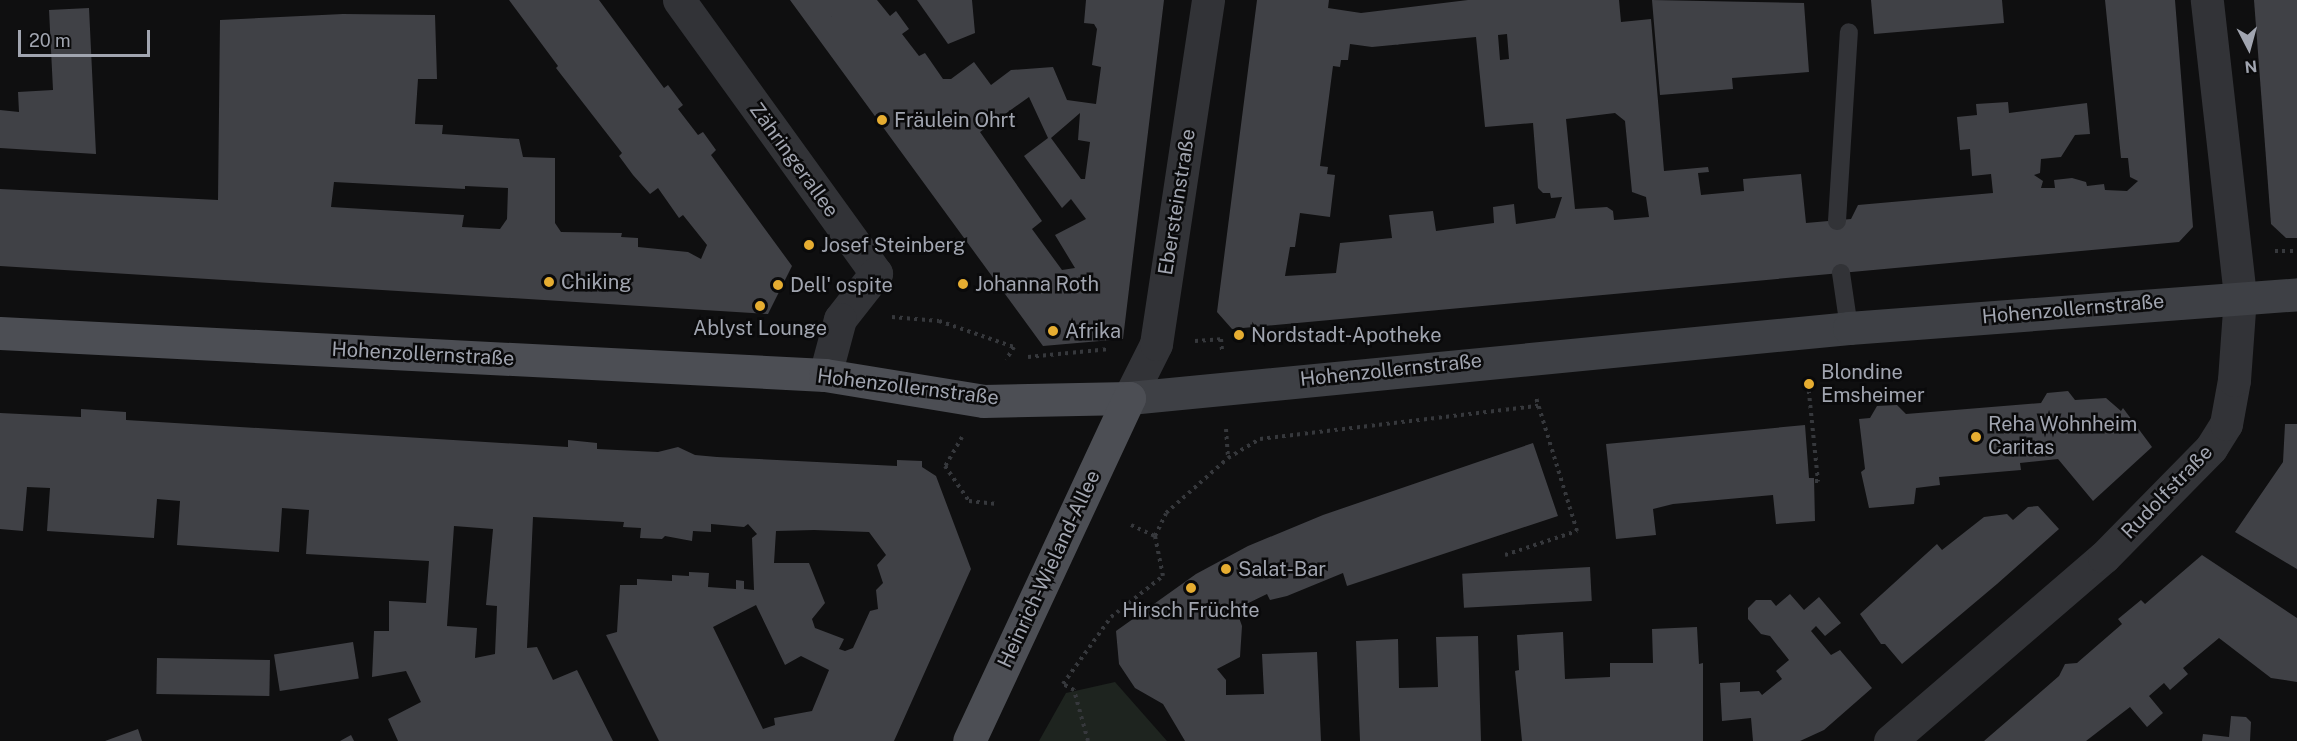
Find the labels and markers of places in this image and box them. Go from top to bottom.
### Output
place label: Fräulein Ohrt [894,108,1016,132]
marker: Fräulein Ohrt [875,113,889,127]
place label: Josef Steinberg [821,233,966,257]
marker: Josef Steinberg [802,238,816,252]
place label: Chiking [561,270,632,294]
place label: Johanna Roth [975,272,1099,296]
place label: Dell' ospite [790,273,893,297]
marker: Chiking [542,275,556,289]
marker: Johanna Roth [956,277,970,291]
marker: Dell' ospite [771,278,785,292]
marker: Ablyst Lounge [753,299,767,313]
place label: Ablyst Lounge [693,316,827,340]
place label: Afrika [1065,319,1121,343]
place label: Nordstadt-Apotheke [1251,323,1441,347]
marker: Afrika [1046,324,1060,338]
marker: Nordstadt-Apotheke [1232,328,1246,342]
place label: Blondine Emsheimer [1821,360,1925,407]
marker: Blondine Emsheimer [1802,377,1816,391]
place label: Reha Wohnheim Caritas [1988,413,2138,460]
marker: Reha Wohnheim Caritas [1969,430,1983,444]
place label: Salat-Bar [1238,557,1326,581]
marker: Salat-Bar [1219,562,1233,576]
marker: Hirsch Früchte [1184,581,1198,595]
place label: Hirsch Früchte [1122,598,1260,622]

